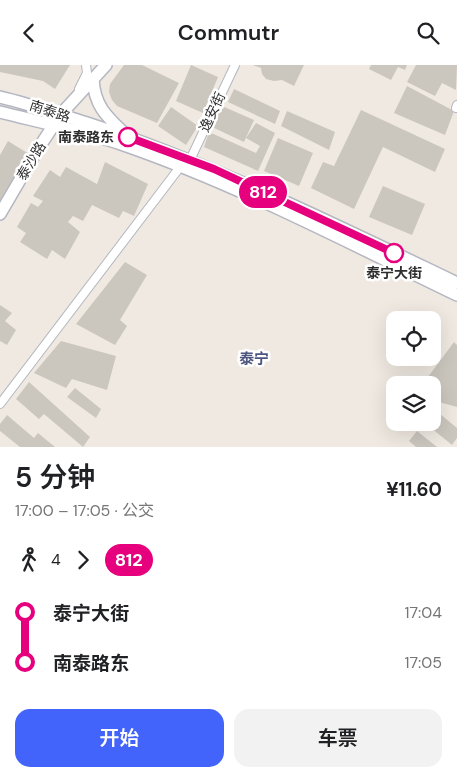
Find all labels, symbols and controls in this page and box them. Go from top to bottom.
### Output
text: Commutr [178,18,279,47]
icon: back [15,19,43,47]
icon: search [414,19,442,47]
street label: 逸安街 [195,89,229,135]
street label: 南泰路 [27,96,73,126]
marker: 南泰路东 [118,127,138,147]
place label: 南泰路东 [58,128,114,146]
street label: 泰沙路 [12,138,50,184]
line badge: 812 [234,176,292,208]
text: 812 [249,180,277,204]
marker: 泰宁大街 [384,243,404,263]
place label: 泰宁大街 [366,264,422,282]
map controls [386,311,441,431]
button: locate [386,311,441,366]
district label: 泰宁 [239,349,269,369]
button: layers [386,376,441,431]
text: 5 分钟 [15,459,95,496]
text: ¥11.60 [386,477,442,502]
text: 17:00 – 17:05 · 公交 [15,500,154,521]
icon: walk [15,546,43,574]
icon: forward [69,546,97,574]
text: 812 [115,548,143,572]
text: 4 [51,549,61,570]
text: 泰宁大街 [53,601,129,626]
text: 17:04 [405,602,442,623]
text: 南泰路东 [53,651,129,676]
text: 17:05 [405,652,442,673]
button: 开始 [15,709,224,767]
button: 车票 [234,709,442,767]

